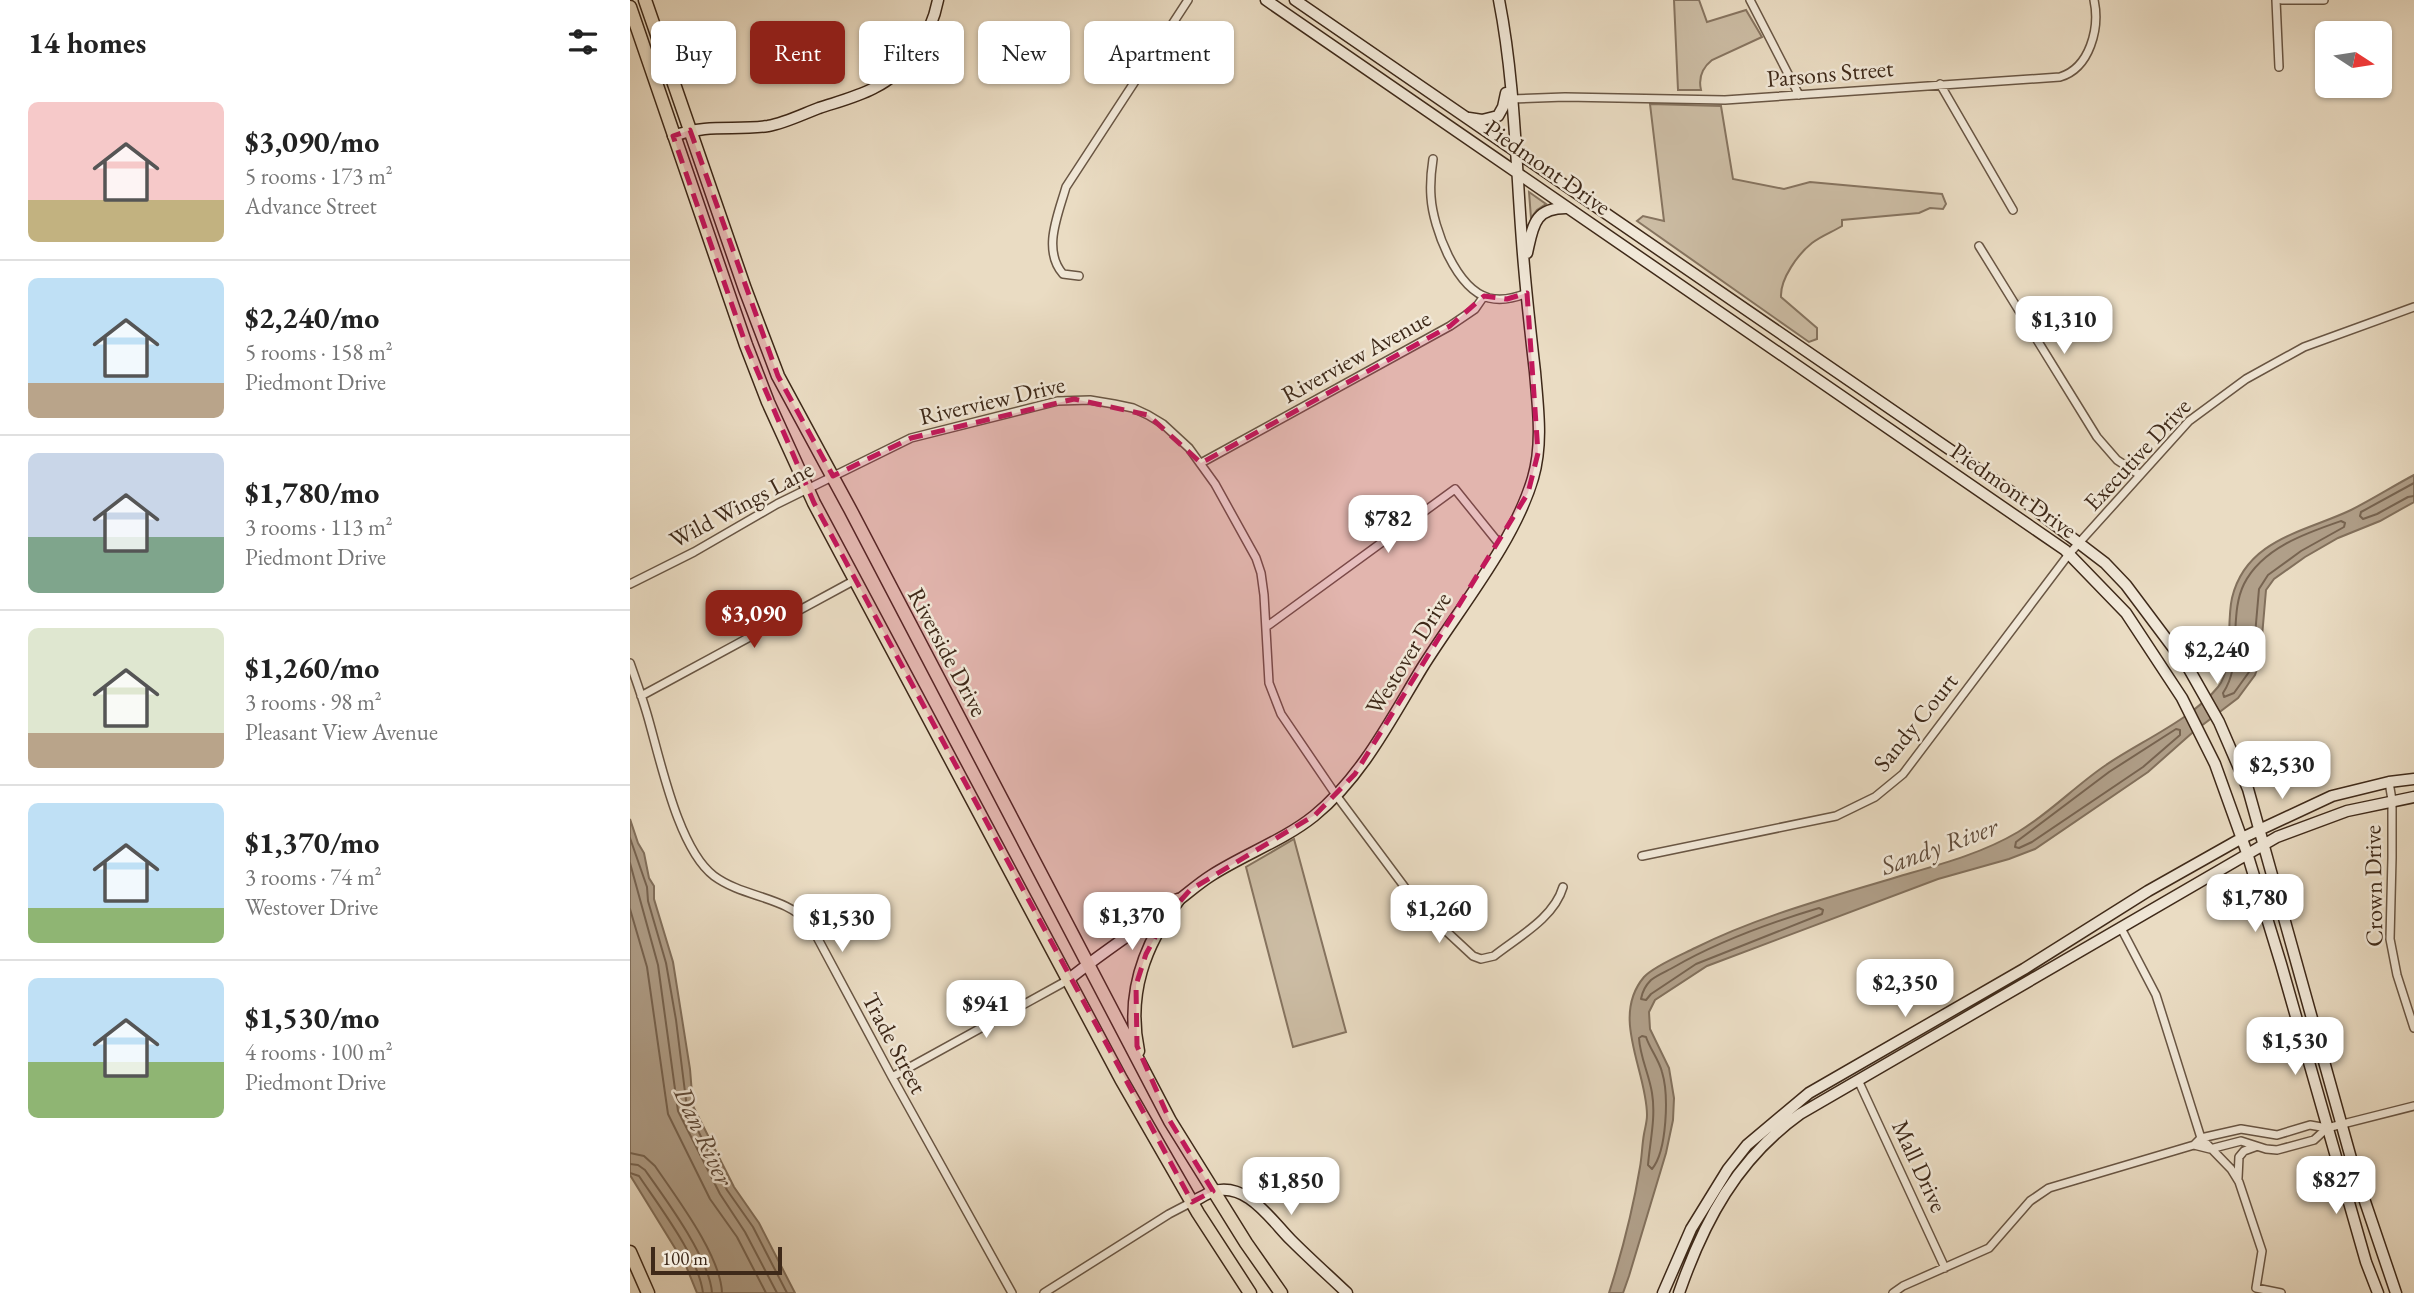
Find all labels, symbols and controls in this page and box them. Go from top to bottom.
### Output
chip: Buy [651,21,736,84]
chip: Rent [750,21,845,84]
chip: Filters [859,21,964,84]
chip: New [978,21,1070,84]
chip: Apartment [1084,21,1234,84]
north arrow [2315,21,2392,98]
map controls [2315,21,2392,98]
text: 14 homes [28,23,146,62]
icon: filters [564,23,602,61]
street label: Parsons Street [1765,52,1895,94]
street label: Piedmont Drive [1479,112,1617,222]
text: $3,090/mo [245,122,379,161]
icon: home [84,130,168,214]
text: 5 rooms · 173 m² [245,161,393,191]
text: Advance Street [245,191,377,221]
pin: $1,310 [2007,296,2121,356]
text: $2,240/mo [245,298,379,337]
street label: Riverview Avenue [1276,302,1436,410]
text: $1,310 [2032,304,2096,334]
icon: home [84,306,168,390]
text: 5 rooms · 158 m² [245,337,393,367]
text: Piedmont Drive [245,367,386,397]
street label: Riverview Drive [916,368,1068,432]
street label: Executive Drive [2077,391,2197,517]
street label: Piedmont Drive [1945,435,2083,545]
street label: Wild Wings Lane [664,453,818,555]
text: $1,780/mo [245,473,379,512]
icon: home [84,481,168,565]
pin: $782 [1347,496,1429,555]
text: $782 [1364,503,1412,533]
text: 3 rooms · 113 m² [245,512,393,542]
text: Piedmont Drive [245,542,386,572]
street label: Riverside Drive [901,582,995,722]
street label: Westover Drive [1358,586,1458,720]
pin: $3,090 [697,590,811,650]
text: $3,090 [722,598,786,628]
pin: $2,240 [2160,626,2274,686]
text: $2,240 [2185,634,2249,664]
text: $1,260/mo [245,648,379,687]
icon: home [84,656,168,740]
street label: Sandy Court [1866,666,1964,778]
text: 3 rooms · 98 m² [245,687,382,717]
text: Pleasant View Avenue [245,717,438,747]
pin: $2,530 [2225,742,2339,801]
text: $2,530 [2250,749,2314,779]
water label: Sandy River [1875,809,2003,883]
text: $1,370/mo [245,823,379,862]
street label: Crown Drive [2356,825,2390,947]
icon: home [84,831,168,915]
text: 3 rooms · 74 m² [245,862,382,892]
pin: $1,780 [2198,874,2312,934]
text: $1,780 [2223,882,2287,912]
pin: $1,260 [1382,886,1496,945]
text: Westover Drive [245,892,378,922]
pin: $1,370 [1075,892,1189,952]
text: $1,260 [1407,893,1471,923]
pin: $1,530 [785,894,899,954]
text: $1,370 [1100,900,1164,930]
text: $1,530 [810,902,874,932]
pin: $2,350 [1848,960,1962,1019]
text: $2,350 [1873,967,1937,997]
pin: $941 [945,981,1027,1040]
street label: Trade Street [855,987,935,1099]
text: $941 [962,988,1010,1018]
text: $1,530/mo [245,998,379,1037]
icon: home [84,1006,168,1090]
pin: $1,530 [2238,1018,2352,1077]
text: $1,530 [2263,1025,2327,1055]
text: 4 rooms · 100 m² [245,1037,393,1067]
text: Piedmont Drive [245,1067,386,1097]
water label: Dan River [666,1080,742,1192]
street label: Mall Drive [1885,1115,1955,1217]
pin: $827 [2295,1156,2377,1216]
pin: $1,850 [1234,1158,1348,1217]
text: $827 [2312,1164,2360,1194]
text: $1,850 [1259,1165,1323,1195]
scale bar [651,1244,782,1276]
text: 100 m [662,1246,708,1271]

